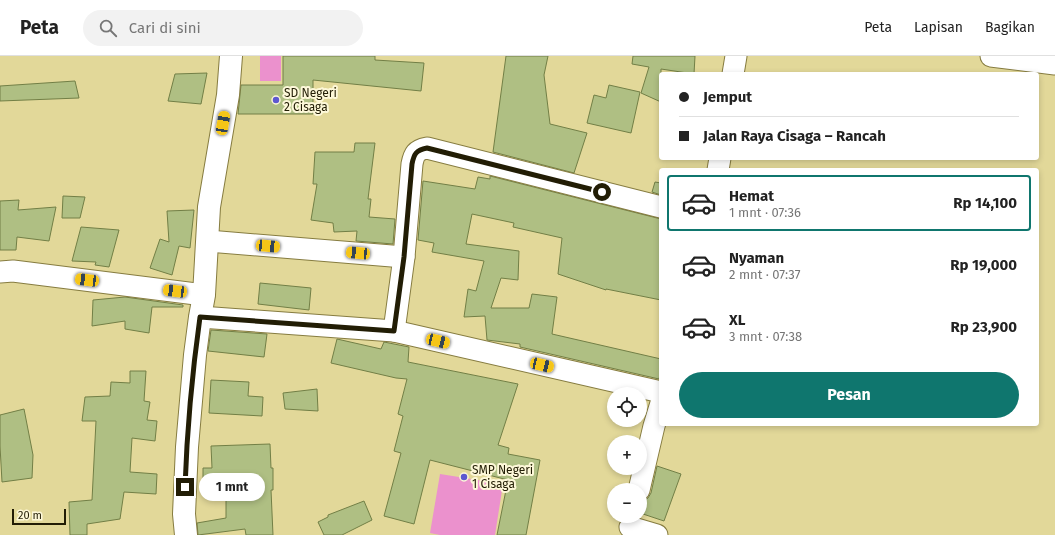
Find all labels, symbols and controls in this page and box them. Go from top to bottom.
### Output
search box [83,10,363,46]
text: Peta [20,16,59,39]
icon: search [97,17,119,39]
text: Cari di sini [129,19,201,37]
text: Peta [864,19,892,36]
text: Lapisan [914,19,963,36]
text: Bagikan [985,19,1035,36]
place label: SD Negeri 2 Cisaga [284,86,337,114]
text: Jemput [703,88,752,106]
marker: SD Negeri 2 Cisaga [271,95,281,105]
car [215,110,231,136]
text: Jalan Raya Cisaga – Rancah [703,127,886,145]
route start [593,183,611,201]
icon: car [681,185,717,221]
text: Hemat [729,187,774,205]
text: Rp 14,100 [953,194,1017,212]
text: 1 mnt · 07:36 [729,205,801,220]
car [256,239,280,253]
car [346,246,370,260]
icon: car [681,247,717,283]
text: Nyaman [729,249,784,267]
text: Rp 19,000 [950,256,1017,274]
text: 2 mnt · 07:37 [729,267,801,282]
car [74,273,100,287]
car [162,284,188,298]
icon: car [681,309,717,345]
text: XL [729,311,745,329]
text: Rp 23,900 [951,318,1017,336]
text: 3 mnt · 07:38 [729,329,802,344]
car [425,332,451,350]
car [529,356,555,374]
button: Pesan [679,372,1019,418]
map controls [607,387,647,523]
button: locate [607,387,647,427]
button: + [607,435,647,475]
place label: SMP Negeri 1 Cisaga [472,463,533,491]
marker: SMP Negeri 1 Cisaga [459,472,469,482]
callout: 1 mnt [199,473,265,501]
route end [176,478,194,496]
text: 1 mnt [216,479,248,494]
button: − [607,483,647,523]
scale bar [12,507,66,526]
text: 20 m [18,509,42,522]

